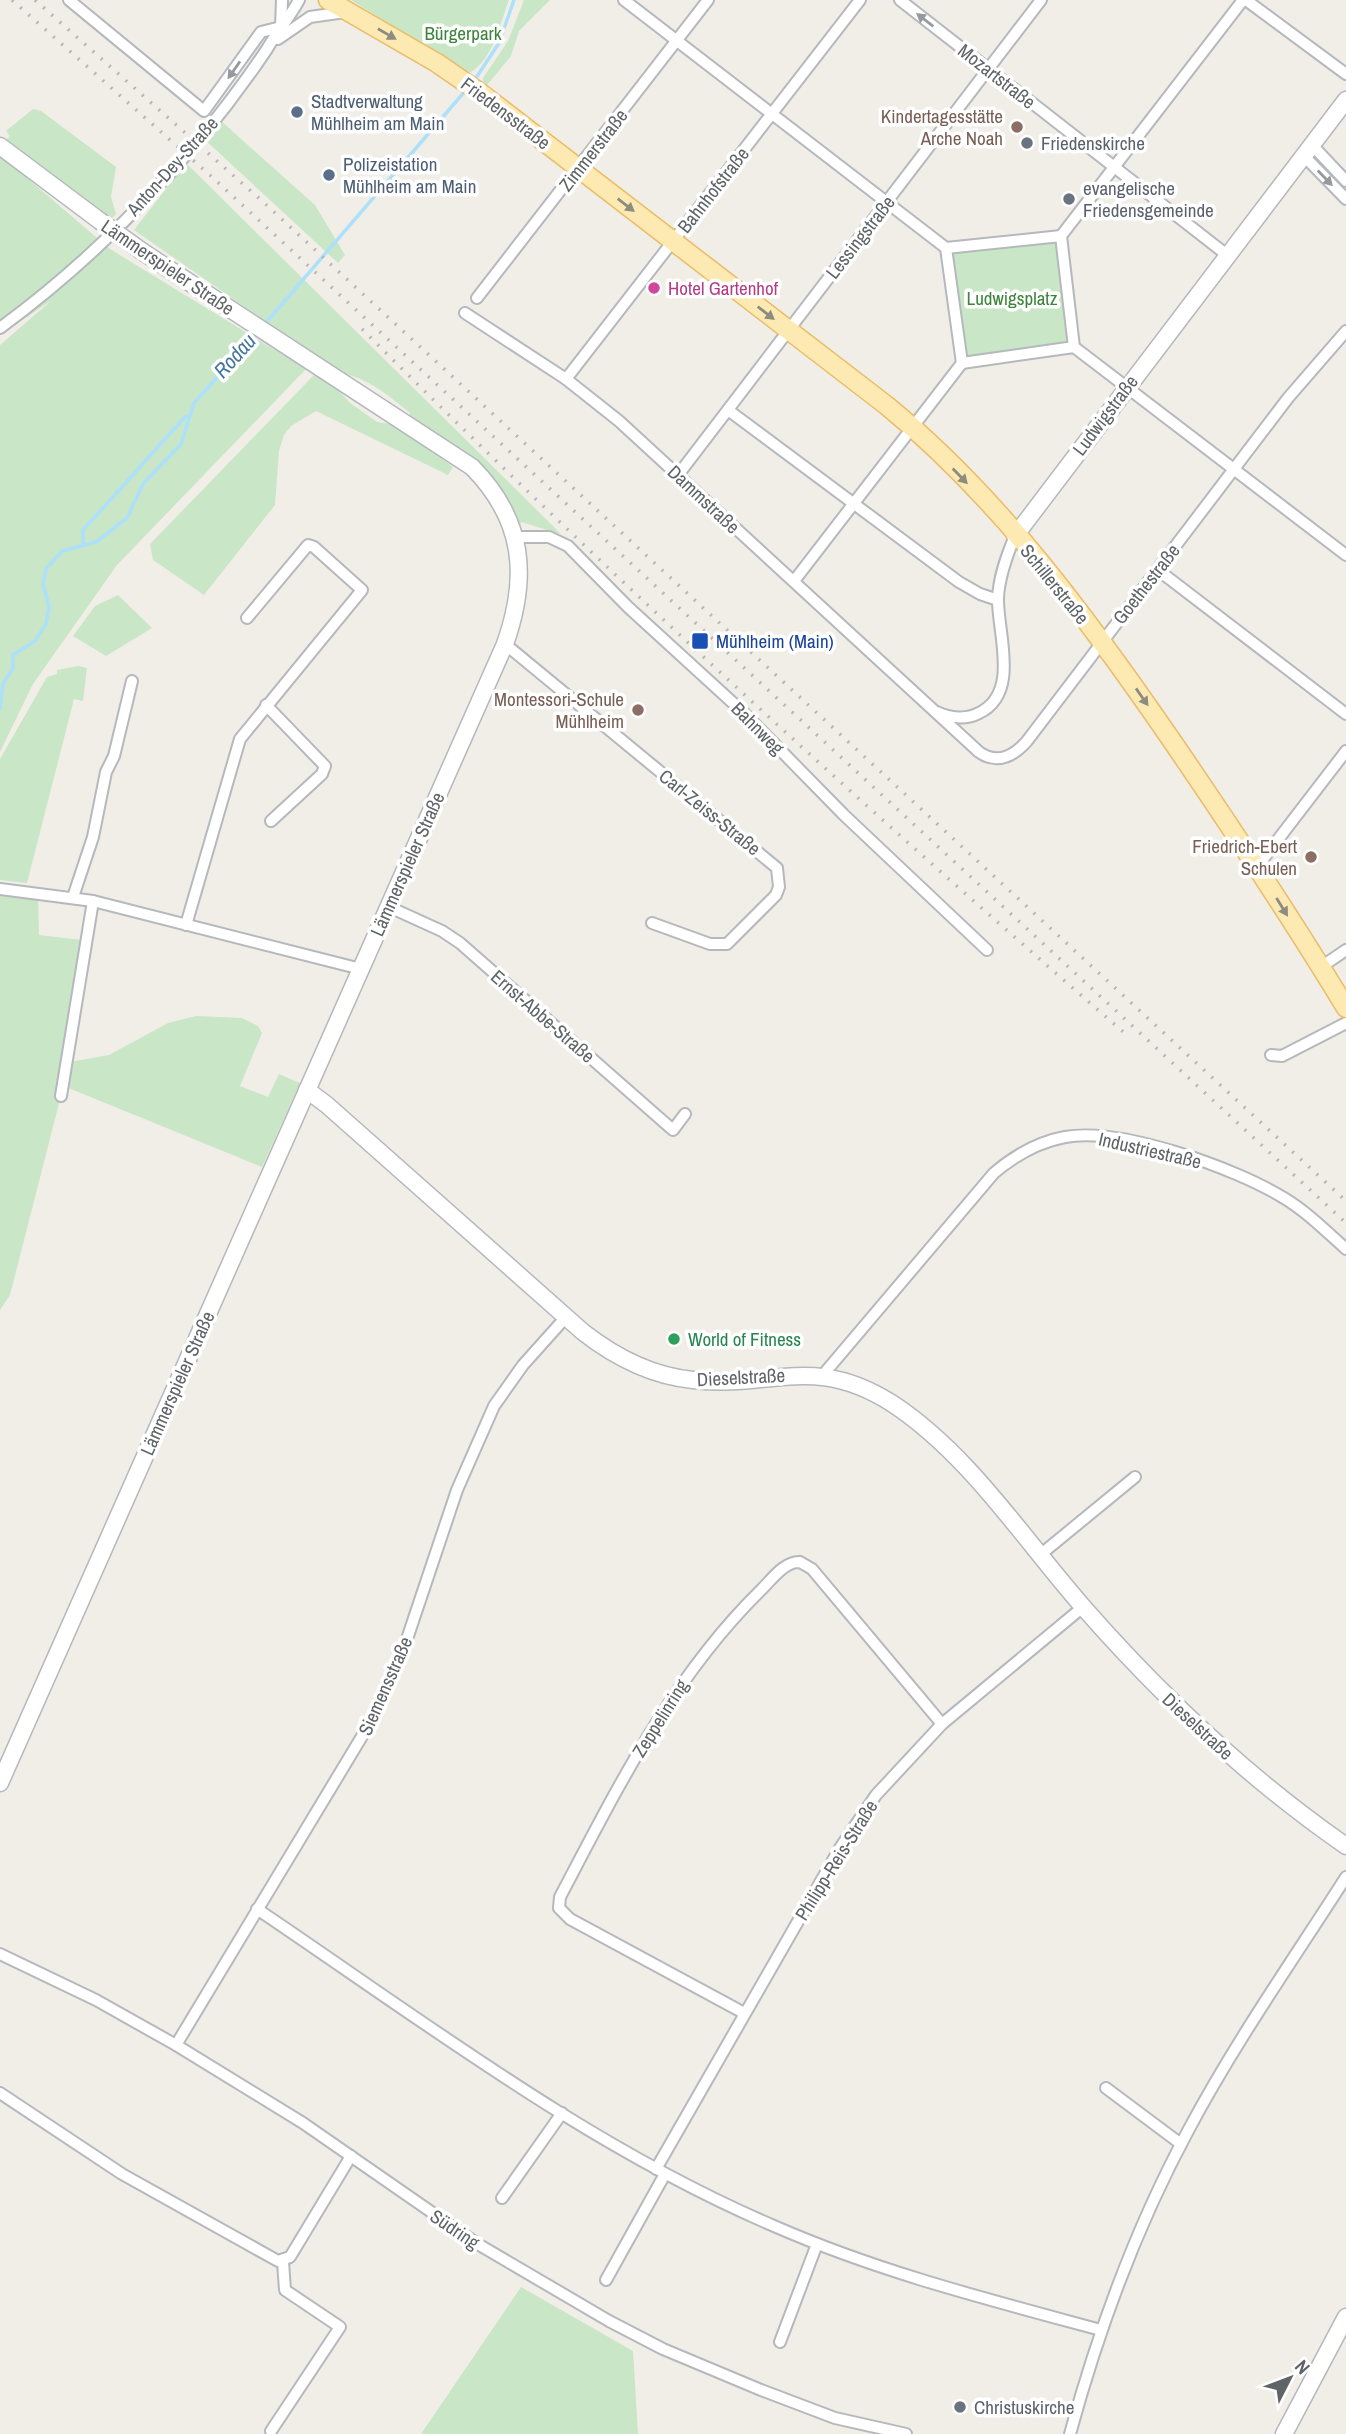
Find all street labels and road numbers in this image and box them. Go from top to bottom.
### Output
street label: Mozartstraße [953,38,1041,114]
street label: Friedensstraße [456,71,556,155]
street label: Zimmerstraße [553,103,633,197]
street label: Anton-Dey-Straße [120,111,224,222]
street label: Bahnhofstraße [671,142,755,238]
street label: Lessingstraße [819,190,901,284]
street label: Lämmerspieler Straße [96,213,240,321]
street label: Ludwigstraße [1066,369,1144,461]
street label: Dammstraße [662,459,746,539]
street label: Schillerstraße [1015,538,1095,630]
street label: Goethestraße [1106,538,1186,630]
street label: Bahnweg [726,696,790,760]
street label: Carl-Zeiss-Straße [654,763,766,861]
street label: Lämmerspieler Straße [364,788,450,940]
street label: Ernst-Abbe-Straße [485,964,601,1068]
street label: Industriestraße [1096,1126,1204,1174]
street label: Lämmerspieler Straße [134,1307,220,1459]
street label: Dieselstraße [696,1362,786,1392]
street label: Siemensstraße [352,1632,418,1740]
street label: Zeppelinring [626,1674,694,1762]
street label: Dieselstraße [1157,1686,1239,1766]
street label: Philipp-Reis-Straße [788,1795,884,1925]
street label: Südring [425,2203,485,2255]

